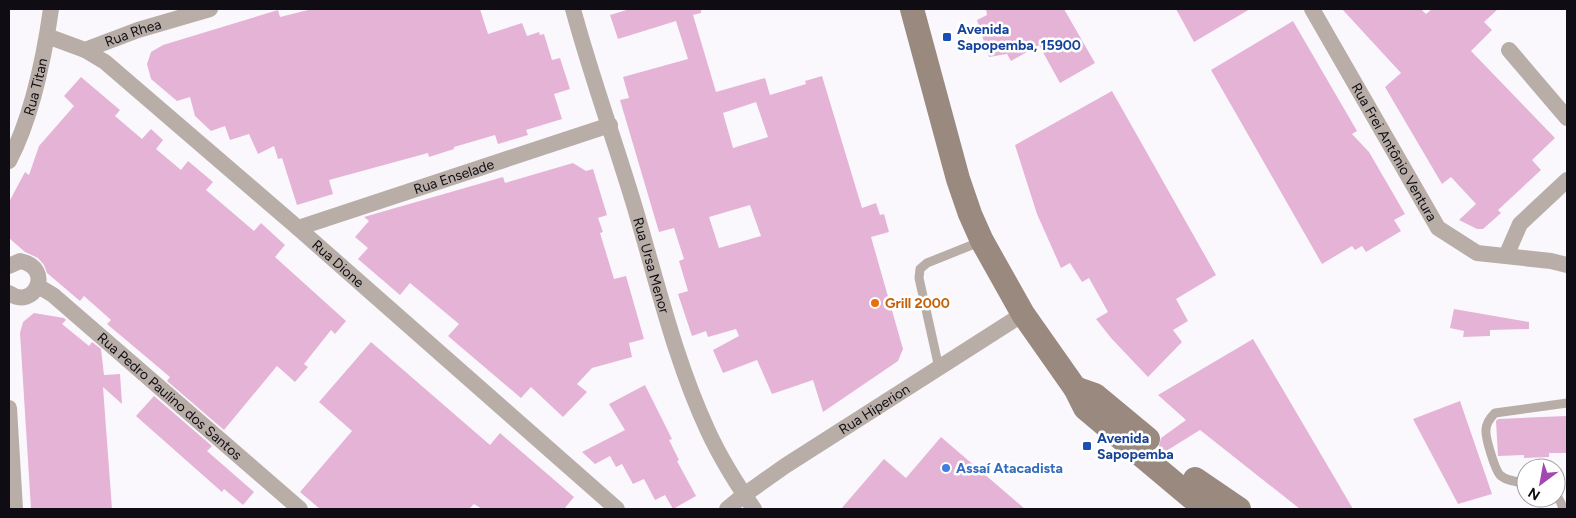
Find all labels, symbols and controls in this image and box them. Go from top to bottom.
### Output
street label: Rua Rhea [102,16,163,51]
place label: Avenida Sapopemba, 15900 [957,21,1081,54]
marker: Avenida Sapopemba, 15900 [941,31,953,43]
street label: Rua Titan [20,57,51,118]
street label: Rua Frei Antônio Ventura [1347,80,1440,224]
street label: Rua Enselade [412,156,497,198]
street label: Rua Ursa Menor [629,215,673,316]
street label: Rua Dione [308,236,368,291]
place label: Grill 2000 [885,295,950,312]
marker: Grill 2000 [869,297,881,309]
street label: Rua Pedro Paulino dos Santos [94,329,245,464]
street label: Rua Hiperion [836,380,913,438]
place label: Avenida Sapopemba [1097,430,1174,463]
marker: Avenida Sapopemba [1081,440,1093,452]
north arrow [1516,458,1566,508]
place label: Assaí Atacadista [956,460,1063,477]
marker: Assaí Atacadista [940,462,952,474]
text: N [1525,484,1543,504]

